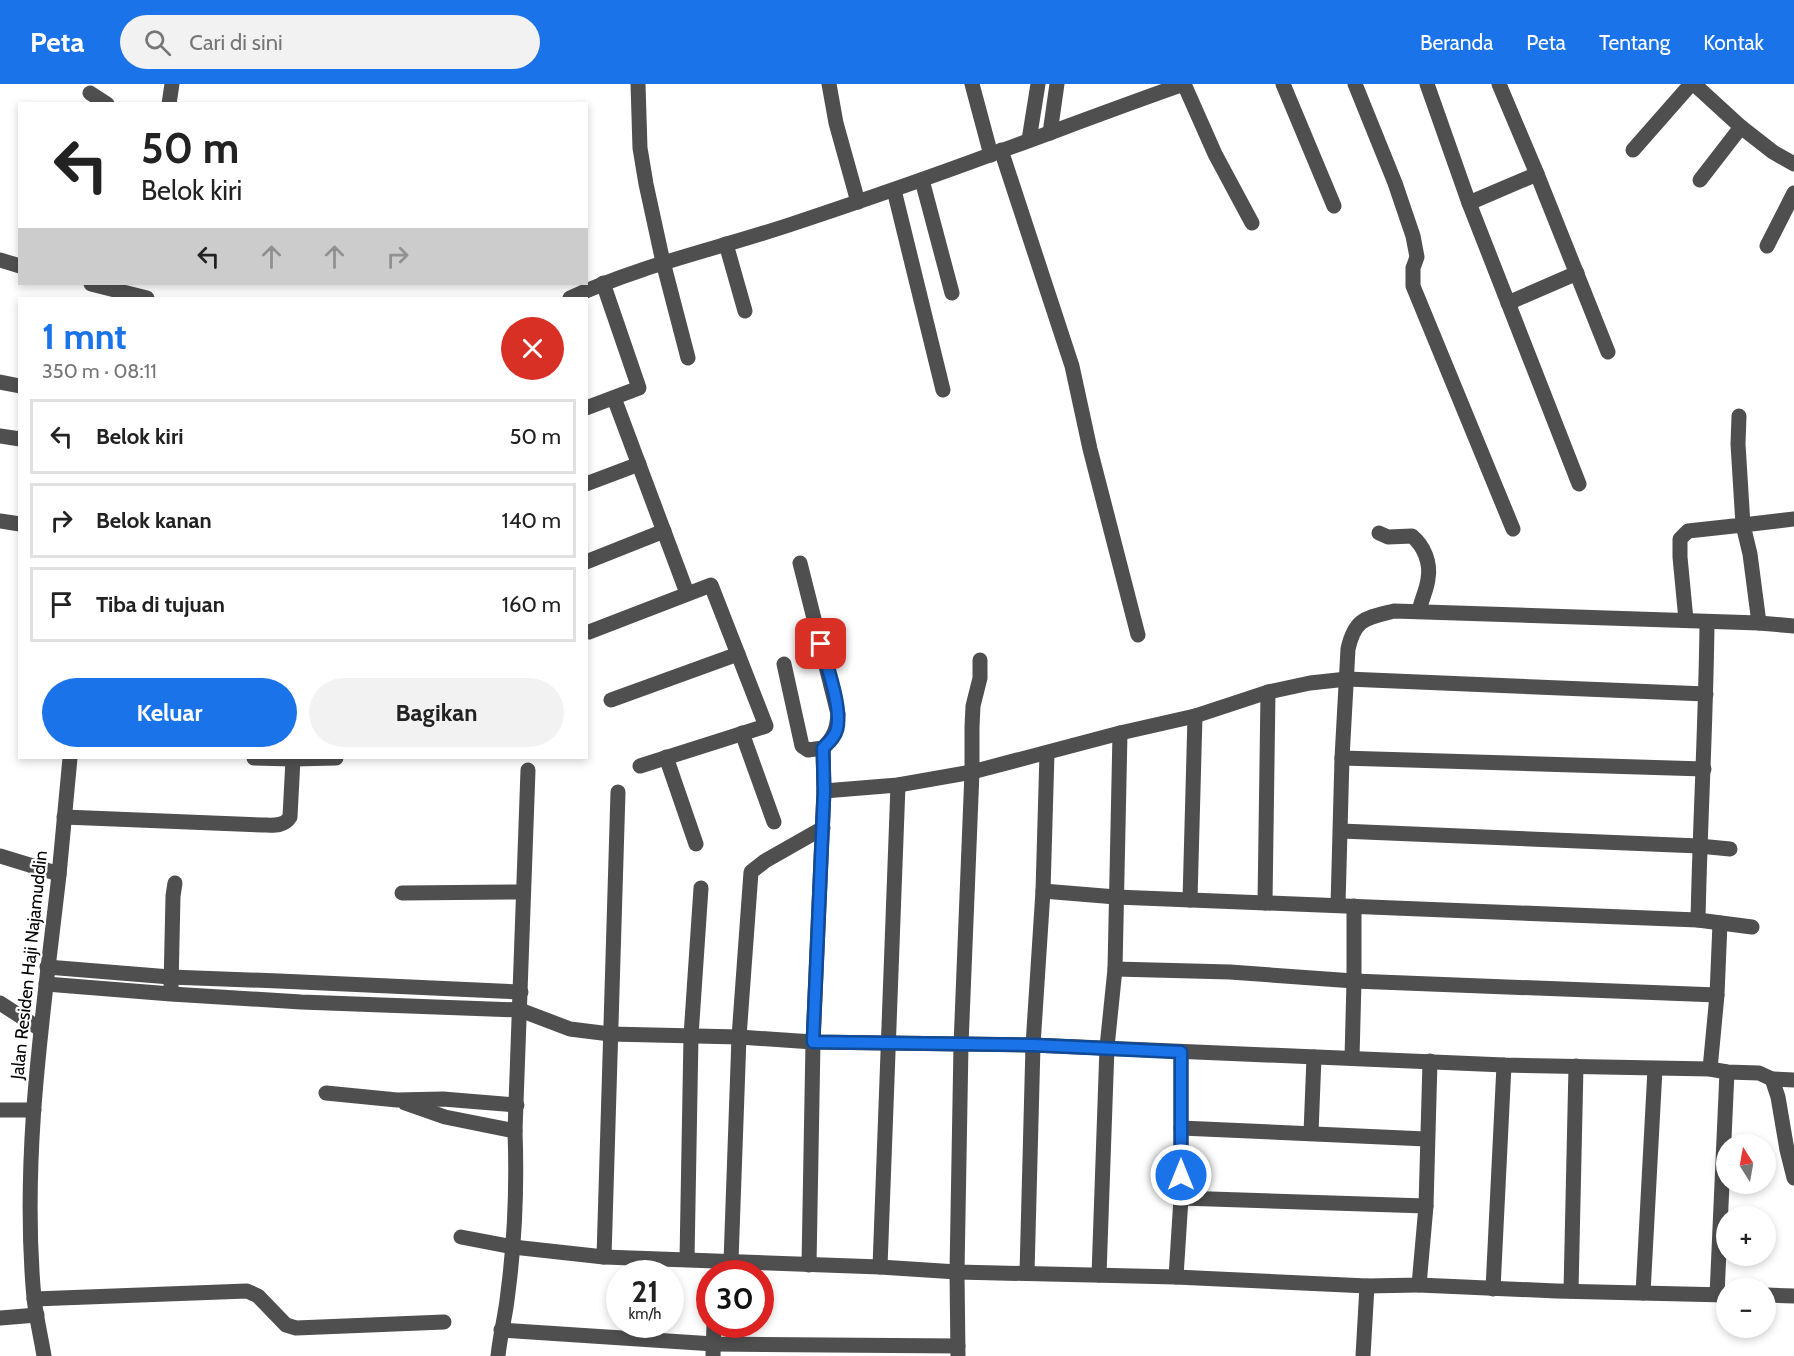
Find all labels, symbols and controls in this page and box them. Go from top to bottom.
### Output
search box [120,15,540,69]
text: Peta [30,25,84,59]
icon: search [141,26,174,59]
text: Cari di sini [189,29,283,56]
text: Beranda [1420,30,1493,55]
text: Peta [1526,30,1566,55]
text: Tentang [1599,30,1670,55]
text: Kontak [1703,30,1764,55]
text: 50 m [141,122,239,174]
icon: left [42,126,120,204]
text: Belok kiri [141,174,242,207]
icon: left [192,240,225,273]
icon: ahead [255,240,288,273]
icon: ahead [318,240,351,273]
icon: right [381,240,414,273]
text: 1 mnt [42,314,127,358]
button: close [501,317,564,380]
text: 350 m · 08:11 [42,359,157,383]
icon: left [45,420,78,453]
text: Belok kiri [96,423,183,450]
text: 50 m [509,423,561,450]
icon: right [45,504,78,537]
text: Belok kanan [96,507,212,534]
text: 140 m [502,507,561,534]
icon: arrive [45,588,78,621]
text: Tiba di tujuan [96,591,225,618]
text: 160 m [502,591,561,618]
pin [795,618,846,669]
icon: arrive [804,627,837,660]
button: Keluar [42,678,297,747]
button: Bagikan [309,678,564,747]
street label: Jalan Residen Haji Najamuddin [6,850,52,1081]
north arrow [1716,1134,1776,1194]
map controls [1716,1134,1776,1338]
position arrow [1149,1143,1213,1207]
button: + [1716,1206,1776,1266]
speed limit sign: 30 [696,1260,774,1338]
text: 21 [632,1273,658,1310]
button: − [1716,1278,1776,1338]
text: km/h [629,1305,661,1323]

